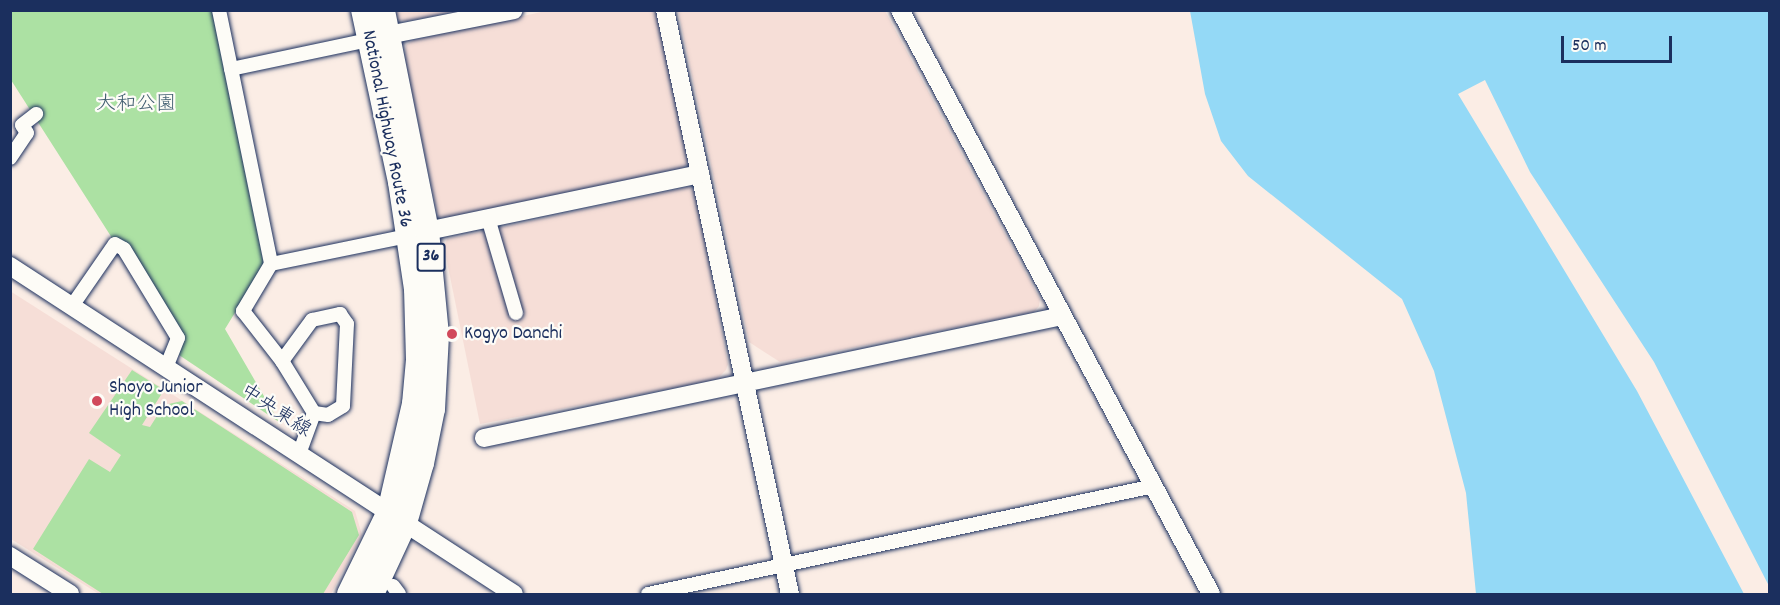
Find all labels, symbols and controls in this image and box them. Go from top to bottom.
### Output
scale bar [1564,24,1675,62]
street label: National Highway Route 36 [355,28,417,230]
text: 50 m [1572,34,1607,59]
park label: 大和公園 [96,93,176,117]
road number: 36 [416,242,446,272]
place label: Kogyo Danchi [464,322,562,346]
marker: Kogyo Danchi [445,327,459,341]
place label: Shoyo Junior High School [109,377,203,424]
street label: 中央東線 [235,380,315,444]
marker: Shoyo Junior High School [90,394,104,408]

